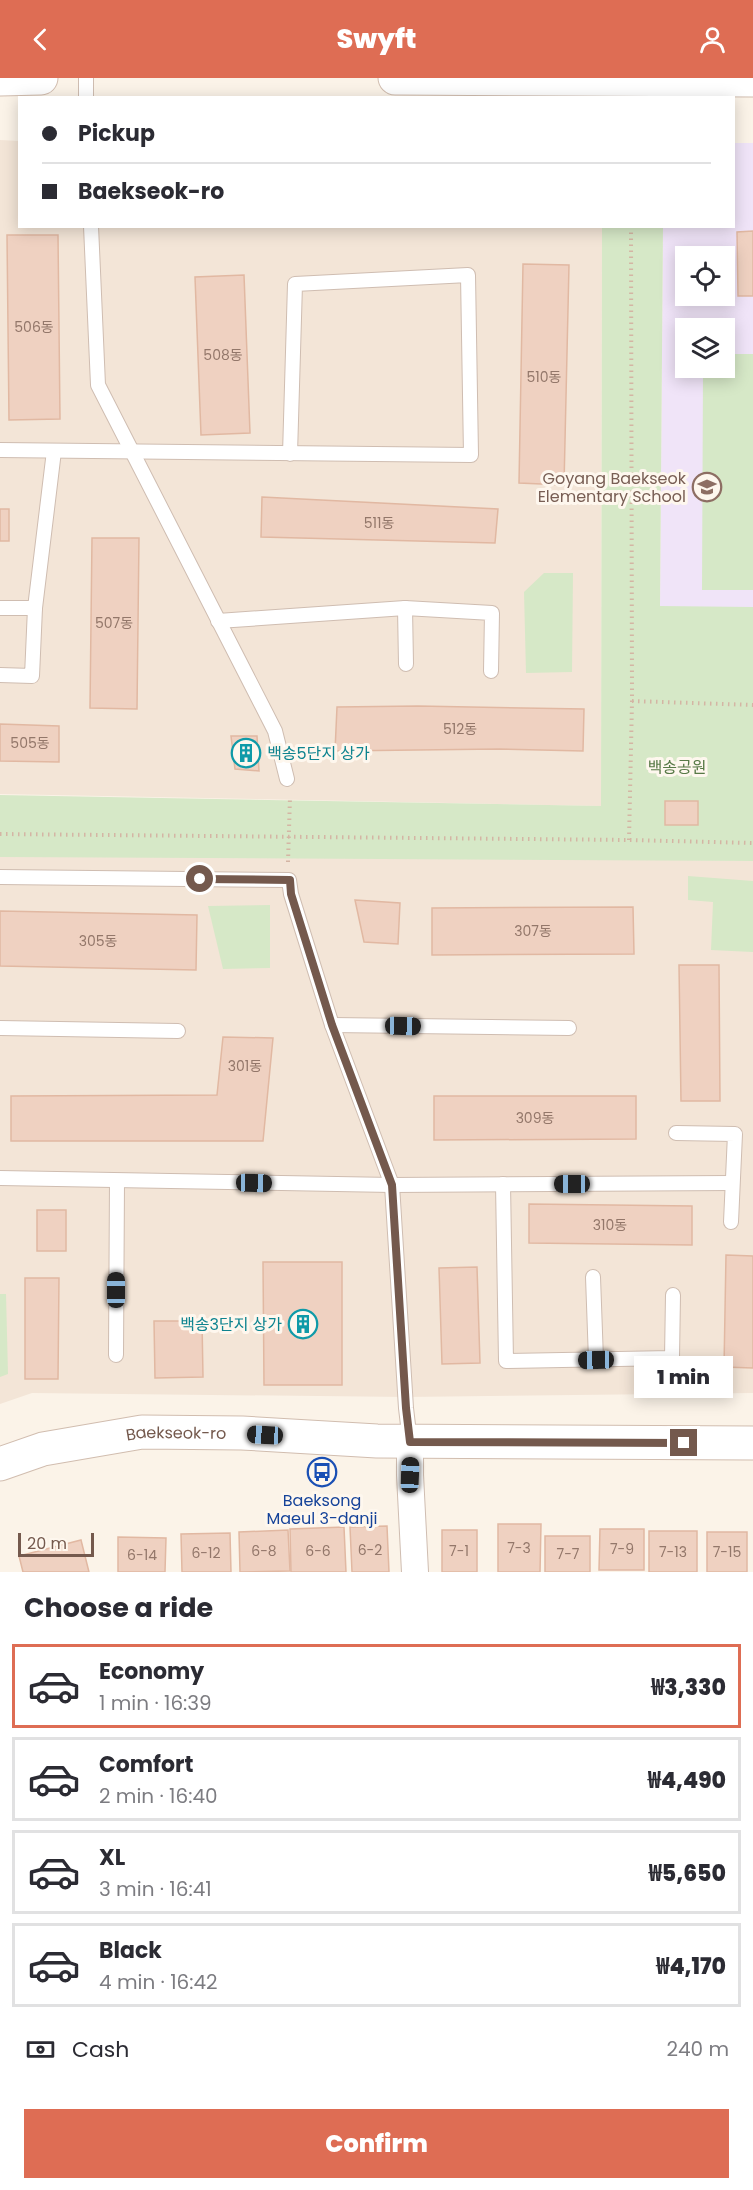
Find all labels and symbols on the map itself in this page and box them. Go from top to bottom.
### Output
house number: 506동 [14,317,54,337]
house number: 508동 [203,345,243,365]
house number: 510동 [527,367,562,387]
place label: Goyang Baekseok Elementary School [538,467,687,508]
school or university icon: Goyang Baekseok Elementary School [691,471,723,503]
house number: 511동 [364,513,394,533]
house number: 507동 [95,613,133,633]
house number: 512동 [443,719,477,739]
house number: 505동 [10,733,50,753]
building icon: 백송5단지 상가 [230,737,262,769]
place label: 백송5단지 상가 [267,742,370,765]
park label: 백송공원 [648,756,706,779]
route start [186,865,213,892]
house number: 307동 [514,921,552,941]
house number: 305동 [79,931,117,951]
car [385,1017,421,1035]
house number: 301동 [228,1056,262,1076]
house number: 309동 [516,1108,554,1128]
car [236,1174,272,1192]
car [554,1175,590,1193]
house number: 310동 [593,1215,627,1235]
car [107,1272,125,1308]
building icon: 백송3단지 상가 [287,1308,319,1340]
place label: 백송3단지 상가 [180,1313,282,1336]
car [578,1351,614,1369]
callout: 1 min [634,1356,734,1398]
street label: Baekseok-ro [124,1420,226,1446]
car [247,1425,283,1445]
route end [670,1429,697,1456]
bus stop icon: Baeksong Maeul 3-danji [306,1456,338,1488]
car [400,1457,420,1493]
place label: Baeksong Maeul 3-danji [267,1489,377,1530]
scale bar [18,1530,94,1558]
house number: 7-3 [507,1538,531,1558]
house number: 7-9 [610,1539,634,1559]
house number: 6-2 [358,1540,382,1560]
house number: 6-8 [251,1541,277,1561]
house number: 6-6 [305,1541,331,1561]
house number: 7-1 [449,1541,469,1561]
house number: 7-13 [659,1542,687,1562]
house number: 7-15 [713,1542,741,1562]
house number: 6-12 [191,1543,221,1563]
house number: 7-7 [556,1544,580,1564]
house number: 6-14 [127,1545,157,1565]

